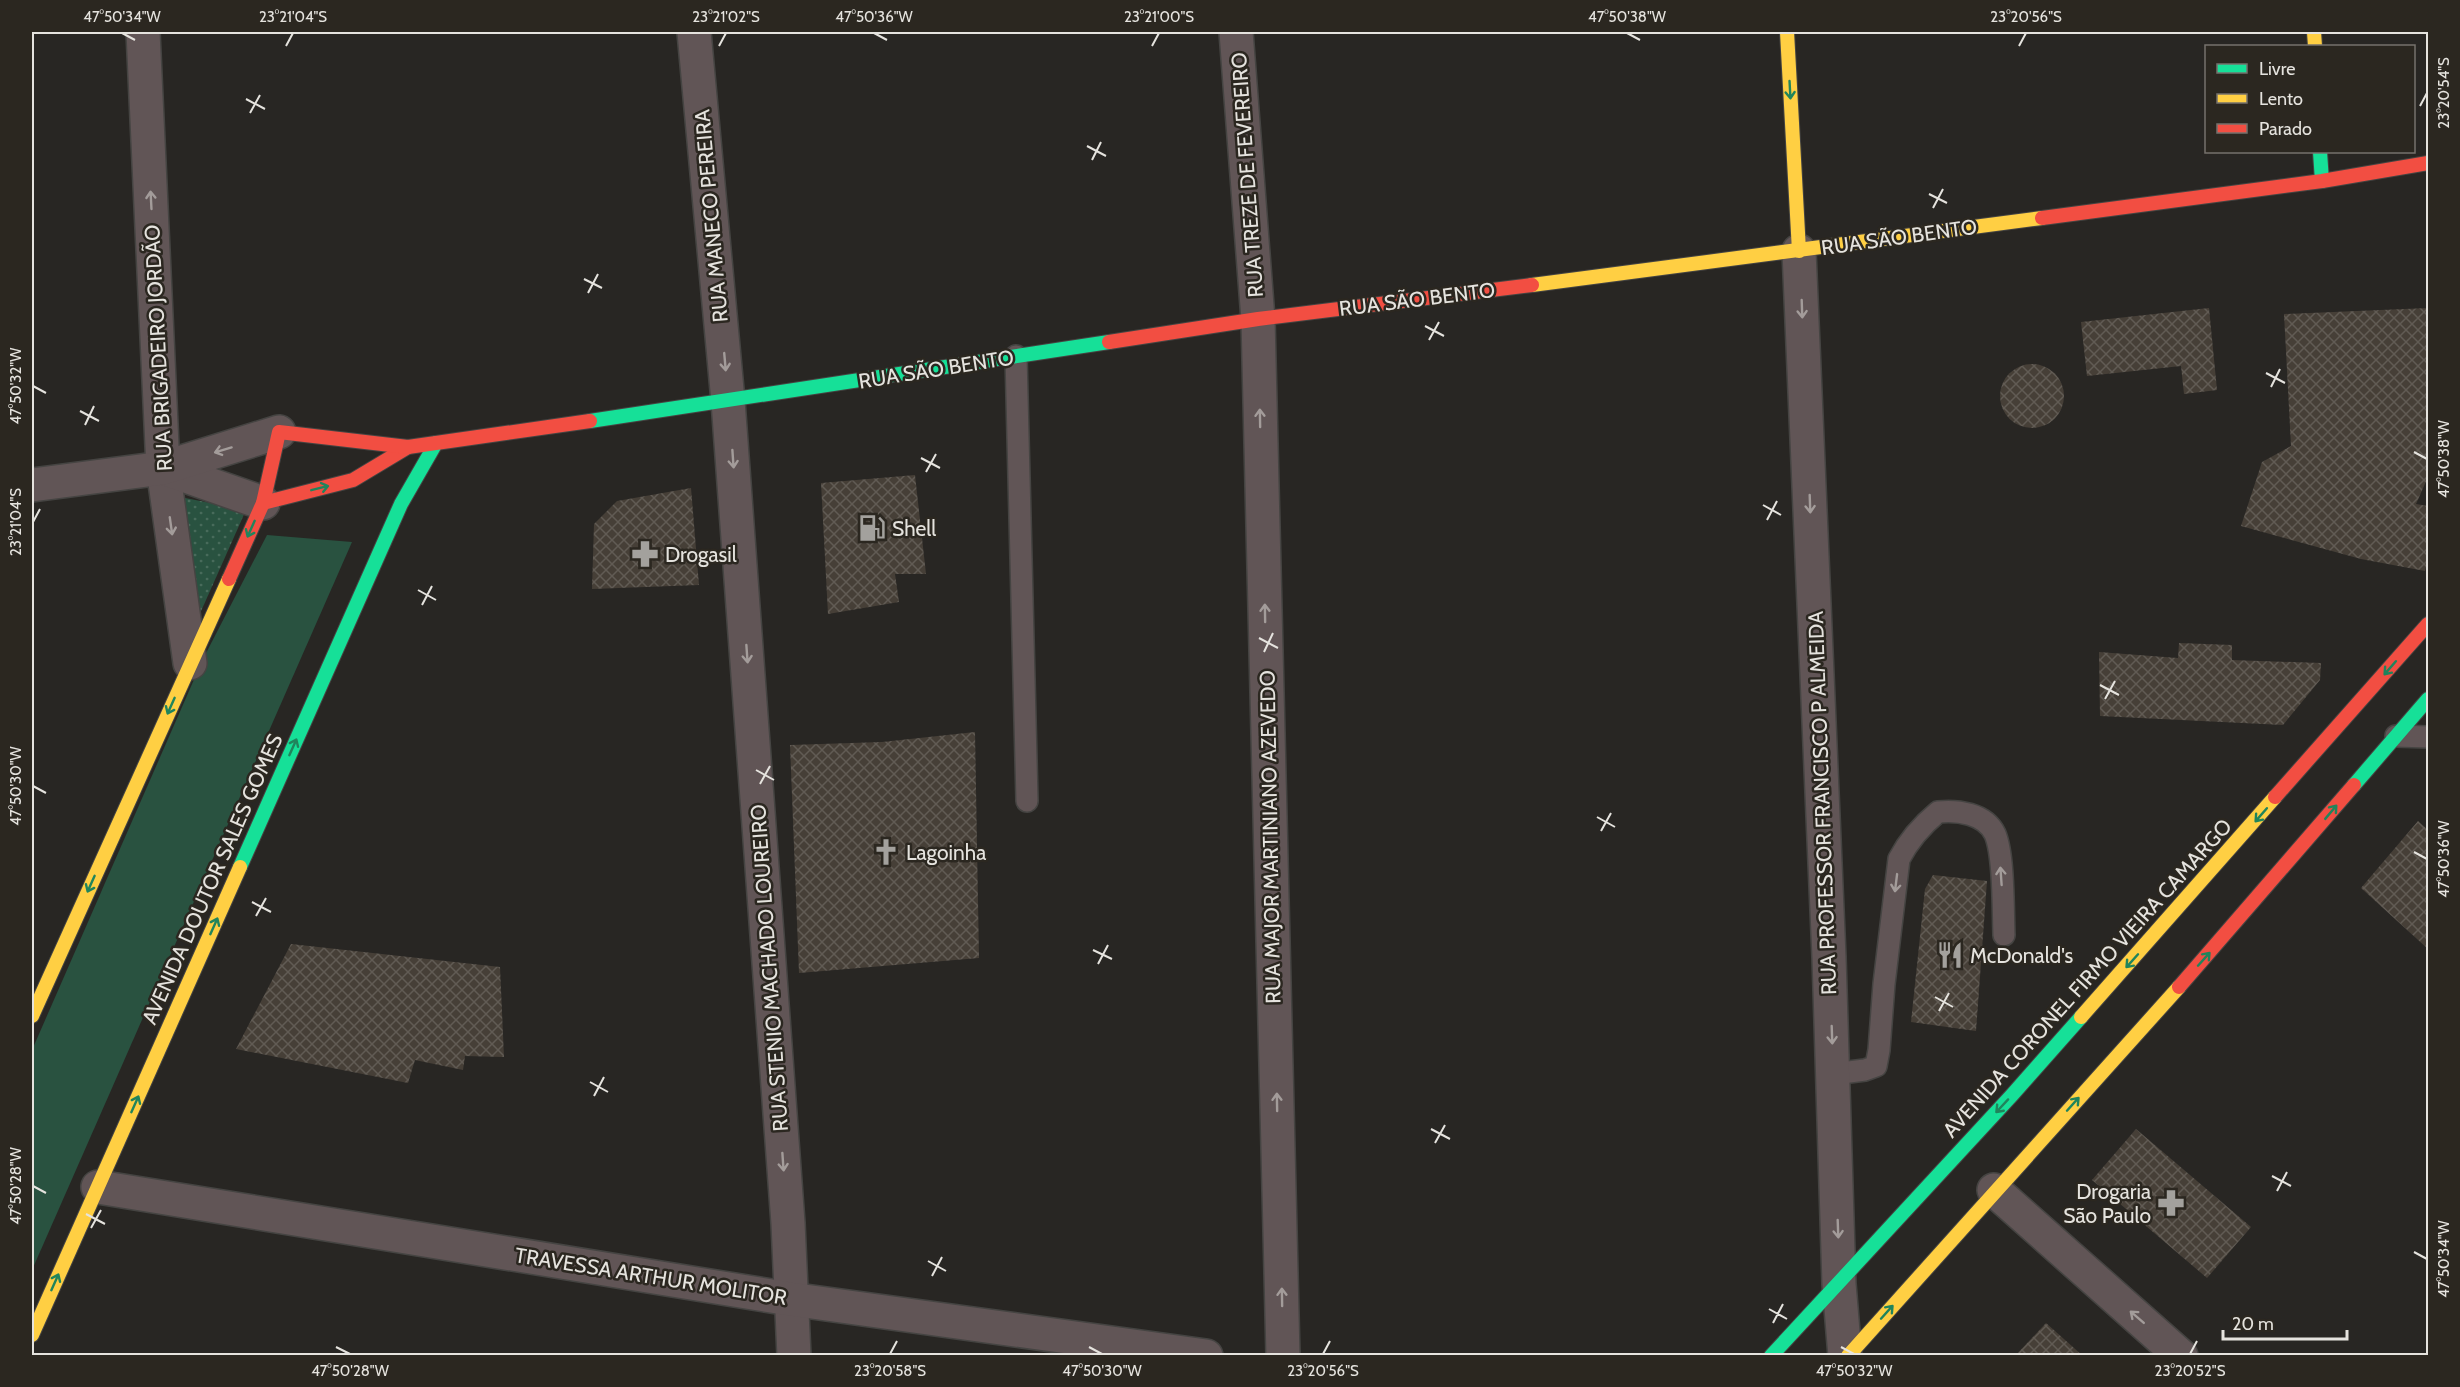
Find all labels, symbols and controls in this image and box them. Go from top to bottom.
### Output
text: 47°50'34"W [83,8,161,26]
text: 23°21'04"S [259,8,327,26]
text: 23°21'02"S [692,8,760,26]
text: 47°50'36"W [835,8,914,26]
text: 23°21'00"S [1124,8,1194,26]
text: 47°50'38"W [1588,8,1667,26]
text: 23°20'56"S [1990,8,2062,26]
legend [2205,45,2415,153]
street label: RUA TREZE DE FEVEREIRO [1226,52,1268,298]
text: 23°20'54"S [2435,57,2453,129]
text: Livre [2259,58,2295,80]
one-way arrow [1785,79,1796,99]
text: Lento [2259,88,2303,110]
street label: RUA MANECO PEREIRA [689,108,733,324]
text: Parado [2259,118,2312,140]
one-way arrow [145,190,156,210]
street label: RUA SÃO BENTO [1819,213,1978,260]
street label: RUA BRIGADEIRO JORDÃO [138,224,177,472]
street label: RUA SÃO BENTO [1338,276,1496,321]
one-way arrow [1796,299,1808,319]
street label: RUA SÃO BENTO [856,343,1015,394]
text: 47°50'32"W [7,347,25,424]
one-way arrow [720,351,731,371]
one-way arrow [1254,409,1266,429]
text: 47°50'38"W [2435,419,2453,498]
one-way arrow [214,445,233,456]
one-way arrow [727,449,738,468]
one-way arrow [310,482,329,493]
text: 23°21'04"S [7,488,25,556]
one-way arrow [1805,494,1816,514]
fuel station icon: Shell [857,513,887,543]
one-way arrow [166,516,177,535]
place label: Shell [892,516,936,541]
one-way arrow [245,519,257,537]
pharmacy icon: Drogasil [630,539,660,569]
place label: Drogasil [665,542,737,567]
one-way arrow [1259,604,1271,624]
street label: RUA PROFESSOR FRANCISCO P ALMEIDA [1803,610,1841,995]
one-way arrow [741,643,752,663]
one-way arrow [2383,660,2397,675]
street label: RUA MAJOR MARTINIANO AZEVEDO [1255,670,1285,1004]
one-way arrow [165,697,176,715]
street label: AVENIDA DOUTOR SALES GOMES [136,730,288,1028]
one-way arrow [288,739,299,757]
text: 47°50'30"W [7,746,25,826]
street label: RUA STENIO MACHADO LOUREIRO [745,804,793,1132]
one-way arrow [2325,804,2338,820]
one-way arrow [2254,807,2268,822]
street label: AVENIDA CORONEL FIRMO VIEIRA CAMARGO [1937,814,2237,1142]
text: 47°50'36"W [2435,819,2453,898]
church icon: Lagoinha [871,837,901,867]
place label: Lagoinha [906,840,986,865]
one-way arrow [1996,867,2007,887]
one-way arrow [1890,873,1901,893]
one-way arrow [85,874,96,893]
one-way arrow [209,917,220,935]
restaurant icon: McDonald's [1935,940,1965,970]
place label: McDonald's [1970,943,2074,968]
one-way arrow [2197,952,2211,967]
one-way arrow [2125,953,2139,968]
one-way arrow [1826,1024,1837,1044]
one-way arrow [1271,1093,1283,1113]
one-way arrow [130,1095,141,1114]
one-way arrow [2066,1097,2080,1112]
one-way arrow [1995,1099,2009,1114]
text: 47°50'28"W [7,1146,25,1225]
one-way arrow [778,1152,789,1172]
place label: Drogaria São Paulo [2063,1179,2151,1228]
pharmacy icon: Drogaria São Paulo [2156,1188,2186,1218]
one-way arrow [1832,1219,1843,1239]
text: 47°50'34"W [2435,1220,2453,1298]
street label: TRAVESSA ARTHUR MOLITOR [513,1242,789,1310]
one-way arrow [51,1273,62,1291]
one-way arrow [1276,1288,1287,1308]
scale bar [2223,1303,2348,1341]
one-way arrow [1880,1305,1894,1320]
one-way arrow [2130,1310,2145,1324]
text: 20 m [2232,1313,2274,1335]
text: 47°50'28"W [311,1362,390,1380]
text: 23°20'58"S [854,1362,926,1380]
text: 47°50'30"W [1062,1362,1142,1380]
text: 23°20'56"S [1287,1362,1359,1380]
text: 47°50'32"W [1816,1362,1893,1380]
text: 23°20'52"S [2155,1362,2226,1380]

